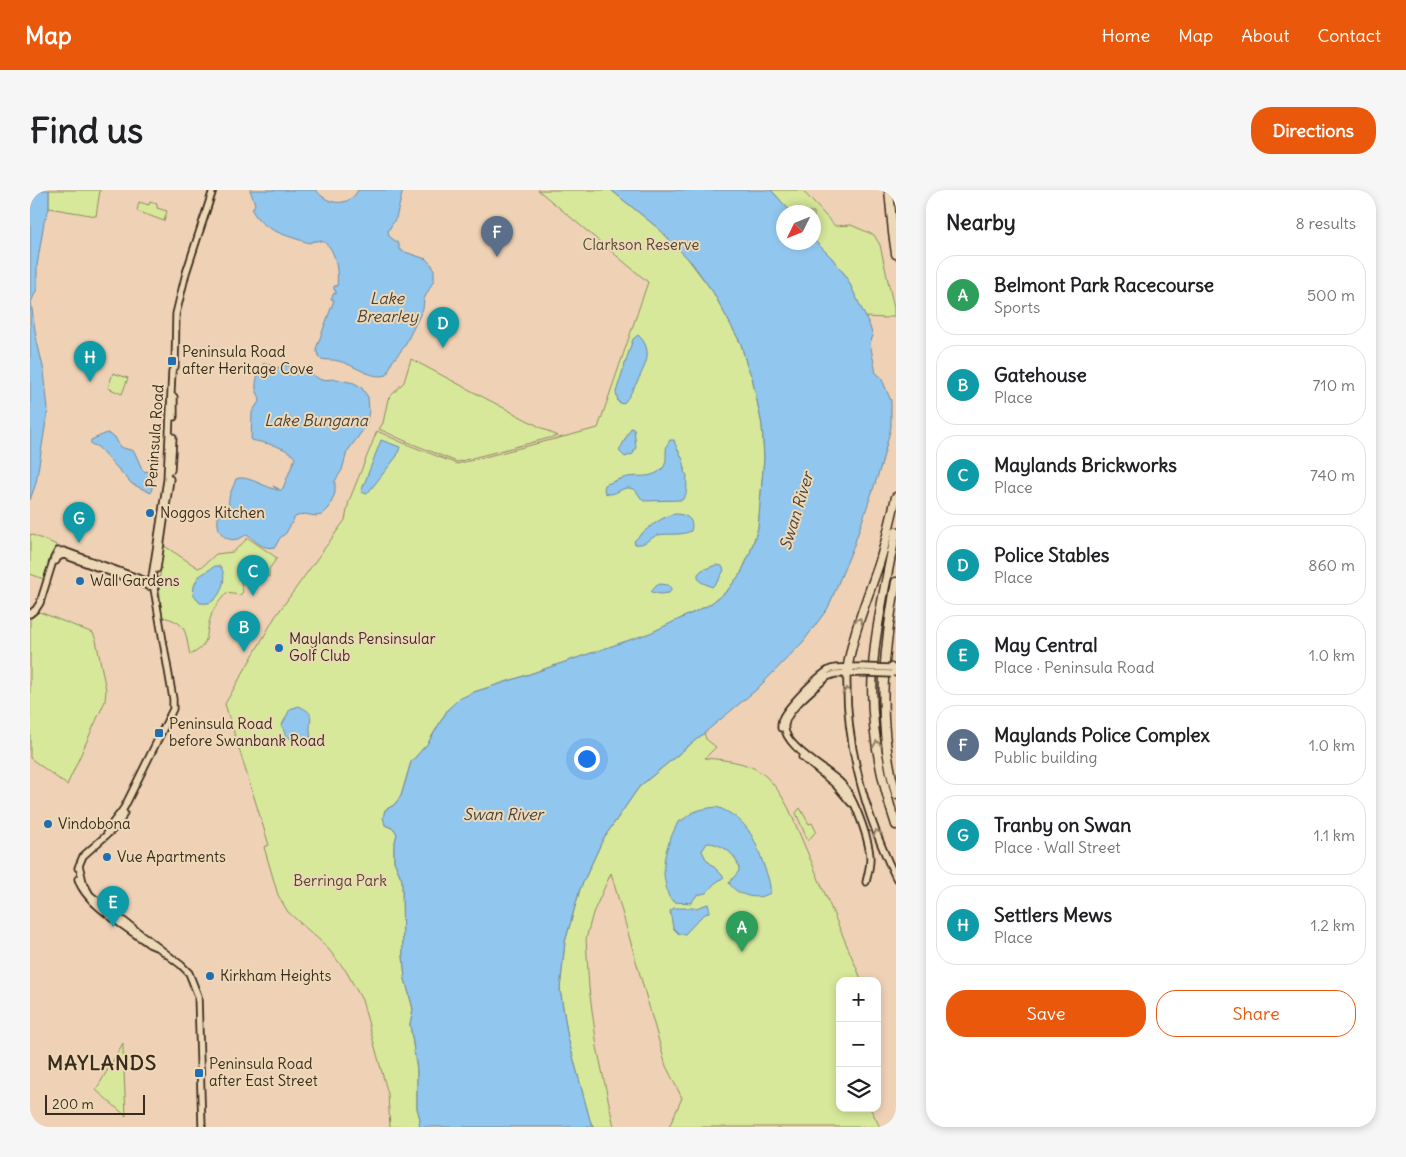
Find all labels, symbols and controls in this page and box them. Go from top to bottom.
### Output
text: Map [25,20,72,50]
text: Home [1102,24,1150,47]
text: Map [1178,24,1213,47]
text: About [1241,24,1289,47]
text: Contact [1317,24,1381,47]
button: Directions [1251,107,1376,154]
text: Find us [30,108,143,152]
north arrow [776,205,821,250]
text: Nearby [946,209,1016,236]
text: 8 results [1295,213,1356,233]
pin: F [481,216,513,257]
park label: Clarkson Reserve [583,235,699,254]
text: Belmont Park Racecourse [994,273,1214,297]
text: A [958,285,968,305]
text: 500 m [1307,285,1355,305]
water label: Lake Brearley [356,288,420,326]
text: Sports [994,297,1040,317]
pin: D [427,307,459,348]
pin: H [74,341,106,382]
place label: Peninsula Road after Heritage Cove [182,342,313,378]
marker: Peninsula Road after Heritage Cove [166,355,178,367]
text: Gatehouse [994,363,1087,387]
text: B [958,375,968,395]
text: 710 m [1312,375,1355,395]
street label: Peninsula Road [141,383,168,488]
text: Place [994,387,1033,407]
water label: Lake Bungana [264,410,369,430]
text: Maylands Brickworks [994,453,1177,477]
text: C [958,465,968,485]
text: 740 m [1310,465,1355,485]
water label: Swan River [775,467,818,552]
text: Place [994,477,1033,497]
pin: G [63,502,95,543]
place label: Noggos Kitchen [160,503,265,522]
marker: Noggos Kitchen [144,507,156,519]
text: Police Stables [994,543,1109,567]
pin: C [237,555,269,596]
text: D [957,555,969,575]
text: 860 m [1308,555,1355,575]
text: Place [994,567,1033,587]
place label: Wall Gardens [90,571,180,590]
marker: Wall Gardens [74,575,86,587]
pin: B [228,611,260,652]
one-way arrow [853,617,863,626]
place label: Maylands Pensinsular Golf Club [289,629,436,665]
text: May Central [994,633,1097,657]
marker: Maylands Pensinsular Golf Club [273,642,285,654]
text: E [958,645,968,665]
text: 1.0 km [1309,645,1355,665]
text: Place · Peninsula Road [994,657,1154,677]
one-way arrow [842,687,853,695]
place label: Peninsula Road before Swanbank Road [169,714,325,750]
text: Maylands Police Complex [994,723,1210,747]
marker: Peninsula Road before Swanbank Road [153,727,165,739]
text: F [958,735,968,755]
text: 1.0 km [1309,735,1355,755]
one-way arrow [872,740,882,748]
your location [574,746,600,772]
text: Public building [994,747,1097,767]
water label: Swan River [463,804,546,824]
text: Tranby on Swan [994,813,1131,837]
place label: Vindobona [58,814,131,833]
marker: Vindobona [42,818,54,830]
text: G [957,825,969,845]
text: 1.1 km [1314,825,1355,845]
one-way arrow [873,829,883,838]
text: Place · Wall Street [994,837,1121,857]
place label: Vue Apartments [117,847,226,866]
marker: Vue Apartments [101,851,113,863]
park label: Berringa Park [293,871,387,890]
pin: E [97,886,129,927]
text: Settlers Mews [994,903,1112,927]
pin: A [726,911,758,952]
text: H [957,915,969,935]
text: 1.2 km [1311,915,1355,935]
text: Place [994,927,1033,947]
place label: Kirkham Heights [220,966,331,985]
marker: Kirkham Heights [204,970,216,982]
map controls [836,977,881,1112]
button: + [836,977,881,1022]
button: Save [946,990,1146,1037]
button: Share [1156,990,1356,1037]
button: − [836,1022,881,1067]
district label: MAYLANDS [47,1050,157,1075]
place label: Peninsula Road after East Street [209,1054,318,1090]
marker: Peninsula Road after East Street [193,1067,205,1079]
button: layers [836,1067,881,1112]
scale bar [45,1092,145,1115]
text: 200 m [52,1095,94,1113]

